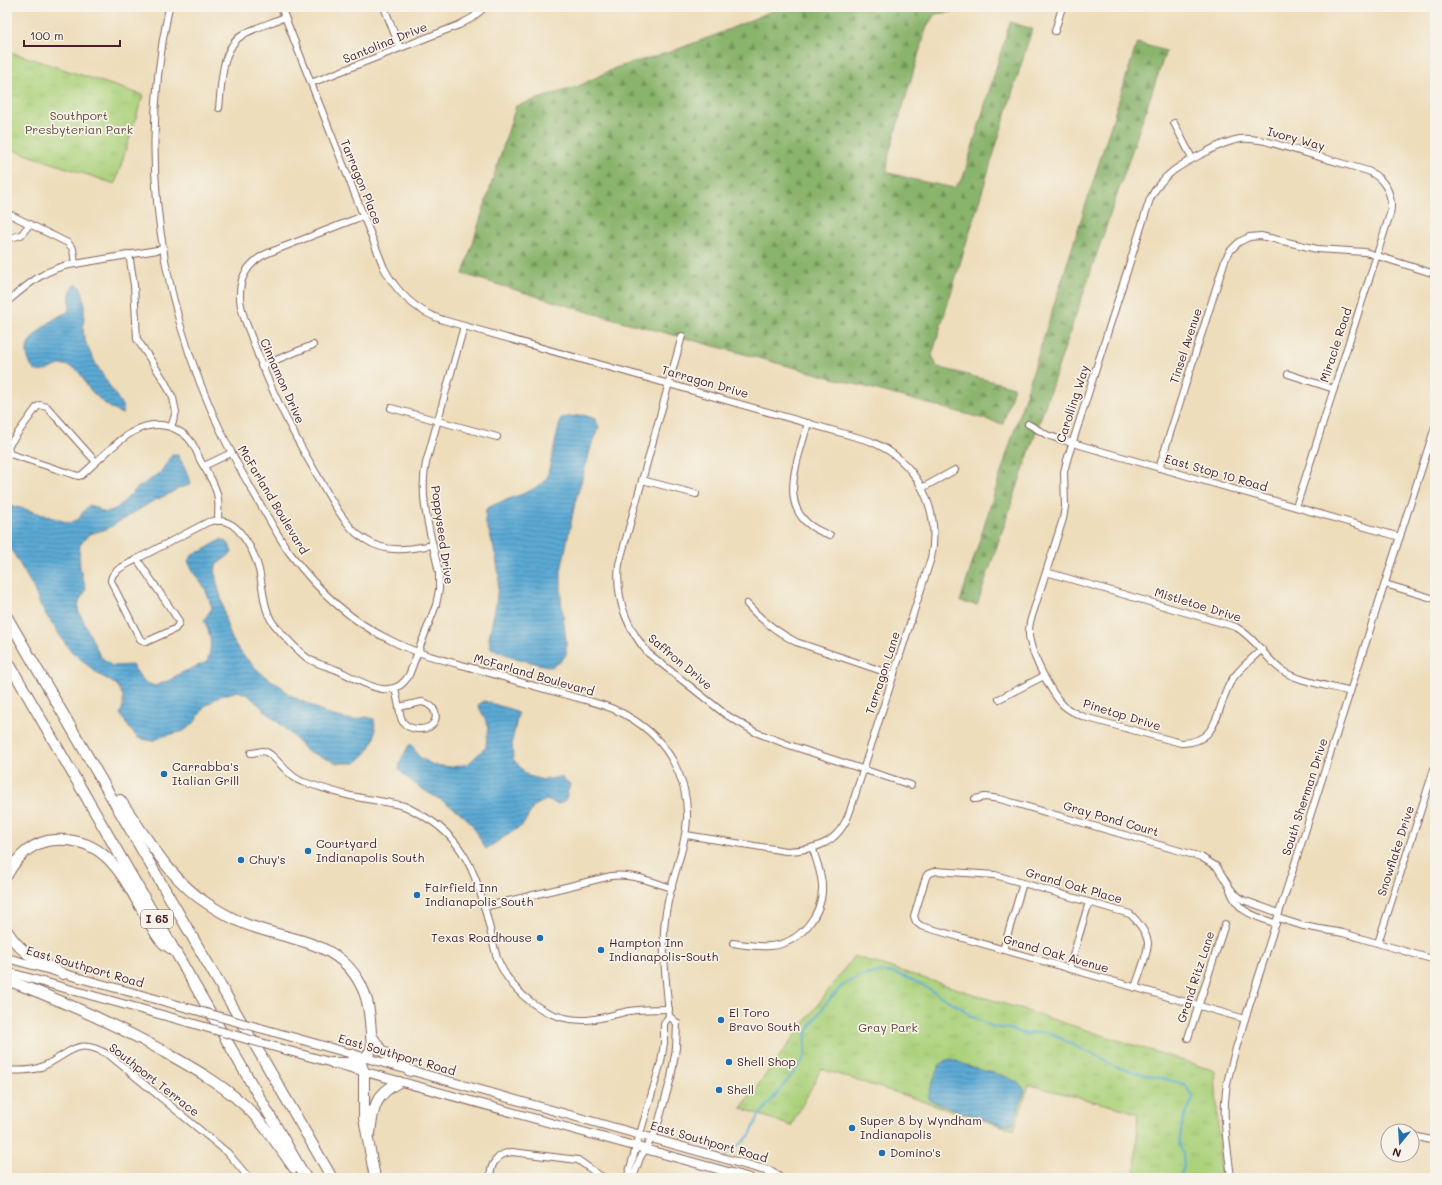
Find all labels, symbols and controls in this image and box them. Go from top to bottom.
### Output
street label: Santolina Drive [340,18,429,66]
scale bar [24,22,120,48]
text: 100 m [30,27,64,43]
park label: Southport Presbyterian Park [25,107,133,137]
street label: Ivory Way [1266,123,1327,153]
street label: Tarragon Place [338,137,386,227]
street label: Miracle Road [1315,305,1355,384]
street label: Tinsel Avenue [1165,306,1205,386]
street label: Cinnamon Drive [257,335,309,426]
street label: Tarragon Drive [660,361,751,401]
street label: Carolling Way [1052,363,1092,444]
street label: McFarland Boulevard [235,442,313,557]
street label: East Stop 10 Road [1163,450,1270,494]
street label: Poppyseed Drive [428,485,458,585]
street label: Mistletoe Drive [1153,583,1244,625]
street label: Tarragon Lane [861,629,903,716]
street label: Saffron Drive [645,630,716,693]
street label: McFarland Boulevard [472,649,597,699]
street label: Pinetop Drive [1081,695,1163,733]
street label: South Sherman Drive [1278,736,1331,857]
place label: Carrabba's Italian Grill [172,758,239,788]
marker: Carrabba's Italian Grill [159,769,169,779]
street label: Gray Pond Court [1062,797,1161,839]
street label: Snowflake Drive [1373,803,1417,898]
place label: Courtyard Indianapolis South [316,835,424,865]
marker: Courtyard Indianapolis South [303,846,313,856]
place label: Chuy's [249,851,286,867]
marker: Chuy's [236,855,246,865]
street label: Grand Oak Place [1024,864,1125,907]
place label: Fairfield Inn Indianapolis South [425,879,533,909]
marker: Fairfield Inn Indianapolis South [412,890,422,900]
road number: I 65 [141,910,173,928]
place label: Texas Roadhouse [431,929,532,945]
street label: Grand Ritz Lane [1173,929,1217,1025]
street label: Grand Oak Avenue [1002,930,1111,976]
marker: Texas Roadhouse [535,933,545,943]
place label: Hampton Inn Indianapolis-South [609,934,719,964]
street label: East Southport Road [25,942,146,991]
marker: Hampton Inn Indianapolis-South [596,945,606,955]
place label: El Toro Bravo South [729,1004,800,1034]
marker: El Toro Bravo South [716,1015,726,1025]
park label: Gray Park [858,1019,918,1035]
street label: East Southport Road [337,1030,458,1079]
street label: Southport Terrace [106,1039,203,1119]
place label: Shell Shop [737,1053,796,1069]
marker: Shell Shop [724,1057,734,1067]
place label: Shell [727,1081,754,1097]
marker: Shell [714,1085,724,1095]
place label: Super 8 by Wyndham Indianapolis [860,1112,982,1142]
street label: East Southport Road [649,1117,770,1166]
marker: Super 8 by Wyndham Indianapolis [847,1123,857,1133]
north arrow [1380,1123,1420,1163]
place label: Domino's [890,1144,941,1160]
text: N [1390,1145,1403,1161]
marker: Domino's [877,1148,887,1158]

